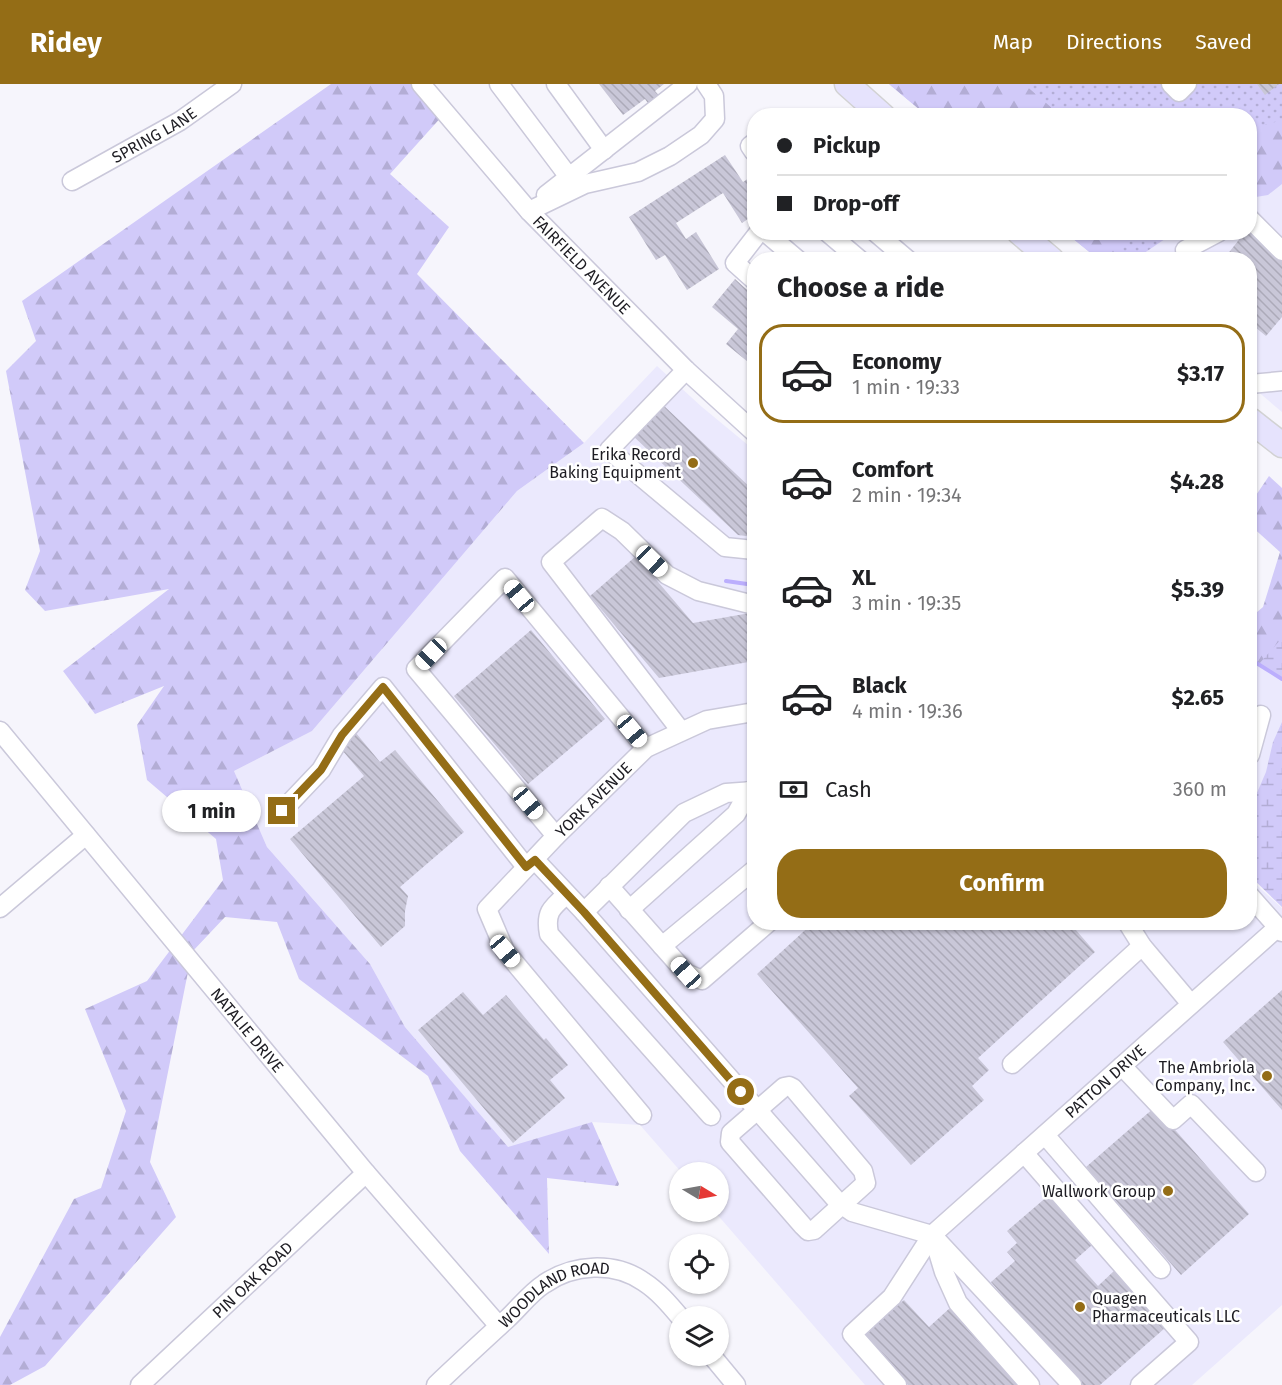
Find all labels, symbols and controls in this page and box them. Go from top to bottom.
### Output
text: Ridey [30,26,102,59]
text: Map [993,29,1033,55]
text: Directions [1066,29,1162,55]
text: Saved [1195,29,1252,55]
street label: SPRING LANE [108,103,200,167]
text: Pickup [813,132,881,159]
text: Drop-off [813,190,899,217]
street label: FAIRFIELD AVENUE [529,211,635,318]
text: Choose a ride [777,272,944,304]
icon: car [780,347,834,401]
text: Economy [852,348,941,375]
text: $3.17 [1177,360,1224,387]
text: 1 min · 19:33 [852,375,960,399]
place label: Erika Record Baking Equipment [549,445,681,482]
icon: car [780,455,834,509]
marker: Erika Record Baking Equipment [686,456,700,470]
text: Comfort [852,456,933,483]
text: $4.28 [1170,468,1224,495]
text: 2 min · 19:34 [852,483,962,507]
car [633,542,671,580]
icon: car [780,563,834,617]
text: XL [852,564,876,591]
car [501,576,537,616]
text: $5.39 [1171,576,1224,603]
text: 3 min · 19:35 [852,591,961,615]
car [412,635,450,673]
icon: car [780,671,834,725]
text: Black [852,672,907,699]
text: $2.65 [1172,684,1224,711]
text: 4 min · 19:36 [852,699,963,723]
car [614,711,650,751]
street label: YORK AVENUE [551,758,635,841]
icon: cash [777,773,810,806]
text: Cash [825,776,872,803]
text: 360 m [1173,777,1227,801]
car [510,783,546,823]
callout: 1 min [162,790,261,832]
route end [268,797,295,824]
text: 1 min [187,799,236,823]
button: Confirm [777,849,1227,918]
car [487,931,523,971]
car [667,954,705,992]
street label: NATALIE DRIVE [207,984,288,1076]
street label: PATTON DRIVE [1061,1040,1149,1122]
place label: The Ambriola Company, Inc. [1155,1058,1255,1095]
marker: The Ambriola Company, Inc. [1260,1069,1274,1083]
route start [727,1078,754,1105]
north arrow [669,1162,729,1222]
map controls [669,1162,729,1366]
place label: Wallwork Group [1042,1182,1156,1201]
marker: Wallwork Group [1161,1184,1175,1198]
button: locate [669,1234,729,1294]
street label: PIN OAK ROAD [208,1237,296,1322]
street label: WOODLAND ROAD [495,1258,611,1331]
place label: Quagen Pharmaceuticals LLC [1092,1289,1240,1326]
marker: Quagen Pharmaceuticals LLC [1073,1300,1087,1314]
button: layers [669,1306,729,1366]

